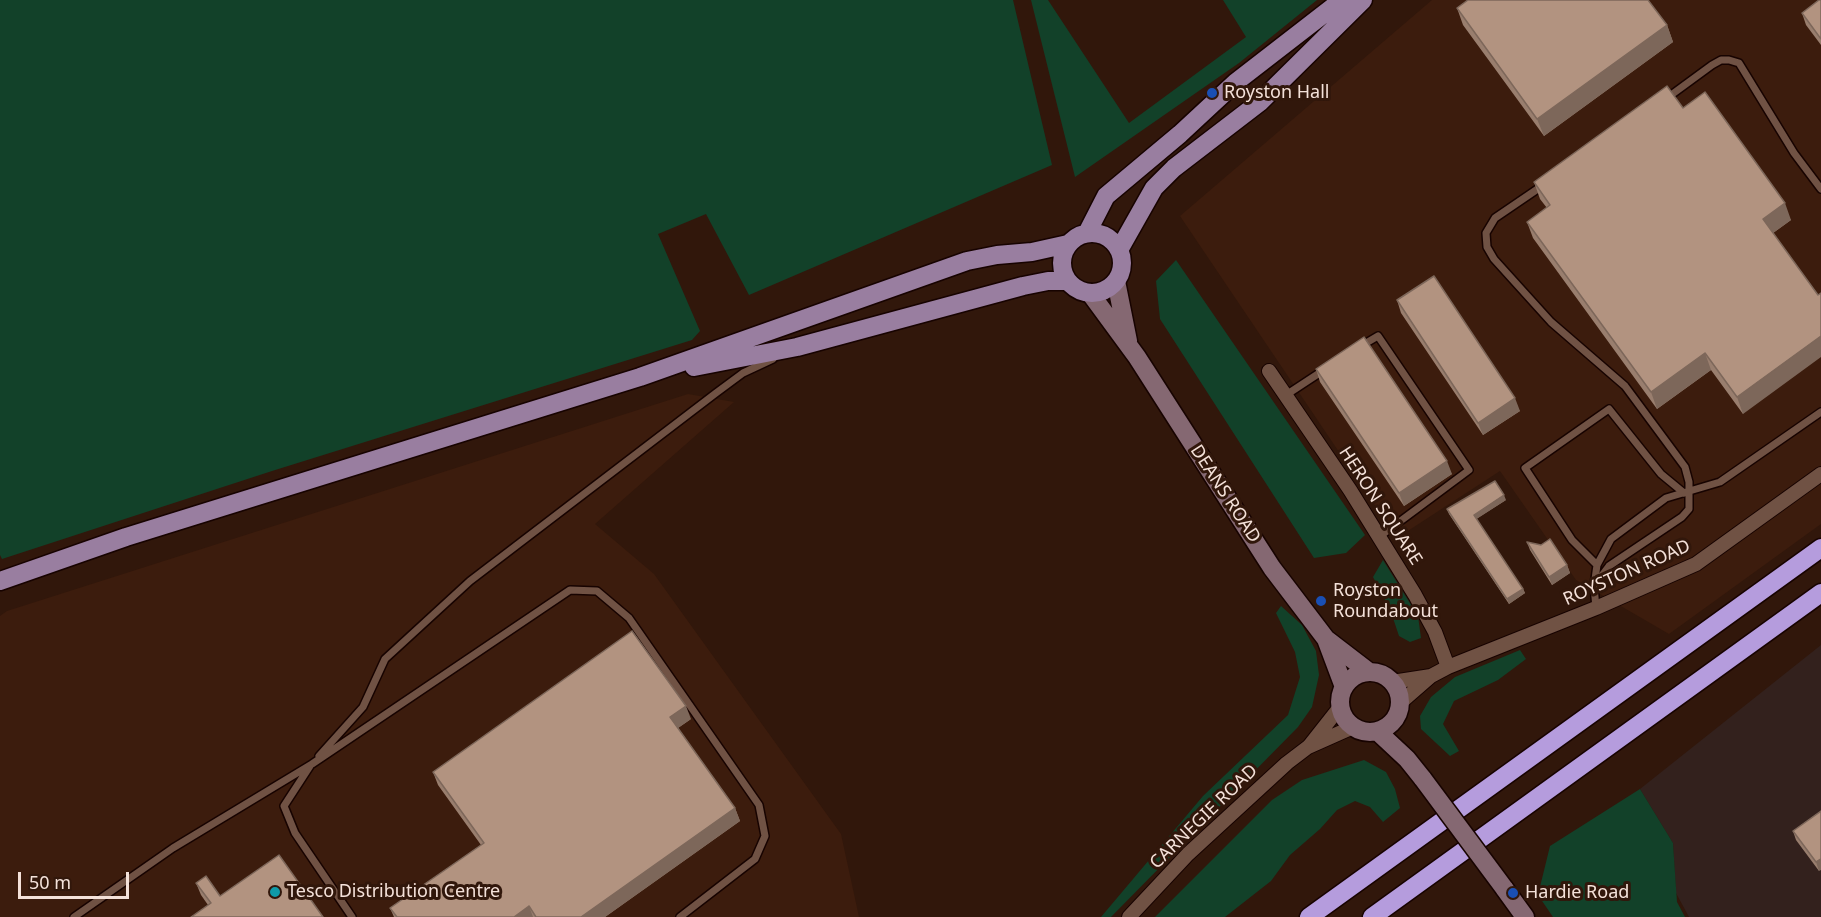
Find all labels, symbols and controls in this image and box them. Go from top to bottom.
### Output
place label: Royston Hall [1224,82,1329,104]
marker: Royston Hall [1205,86,1219,100]
street label: DEANS ROAD [1185,441,1265,547]
street label: HERON SQUARE [1334,443,1426,569]
street label: ROYSTON ROAD [1560,535,1694,611]
place label: Royston Roundabout [1333,580,1438,622]
marker: Royston Roundabout [1314,594,1328,608]
street label: CARNEGIE ROAD [1146,760,1262,874]
scale bar [21,860,132,898]
text: 50 m [29,870,71,894]
place label: Tesco Distribution Centre [287,881,500,903]
place label: Hardie Road [1525,882,1629,904]
marker: Tesco Distribution Centre [268,885,282,899]
marker: Hardie Road [1506,886,1520,900]

